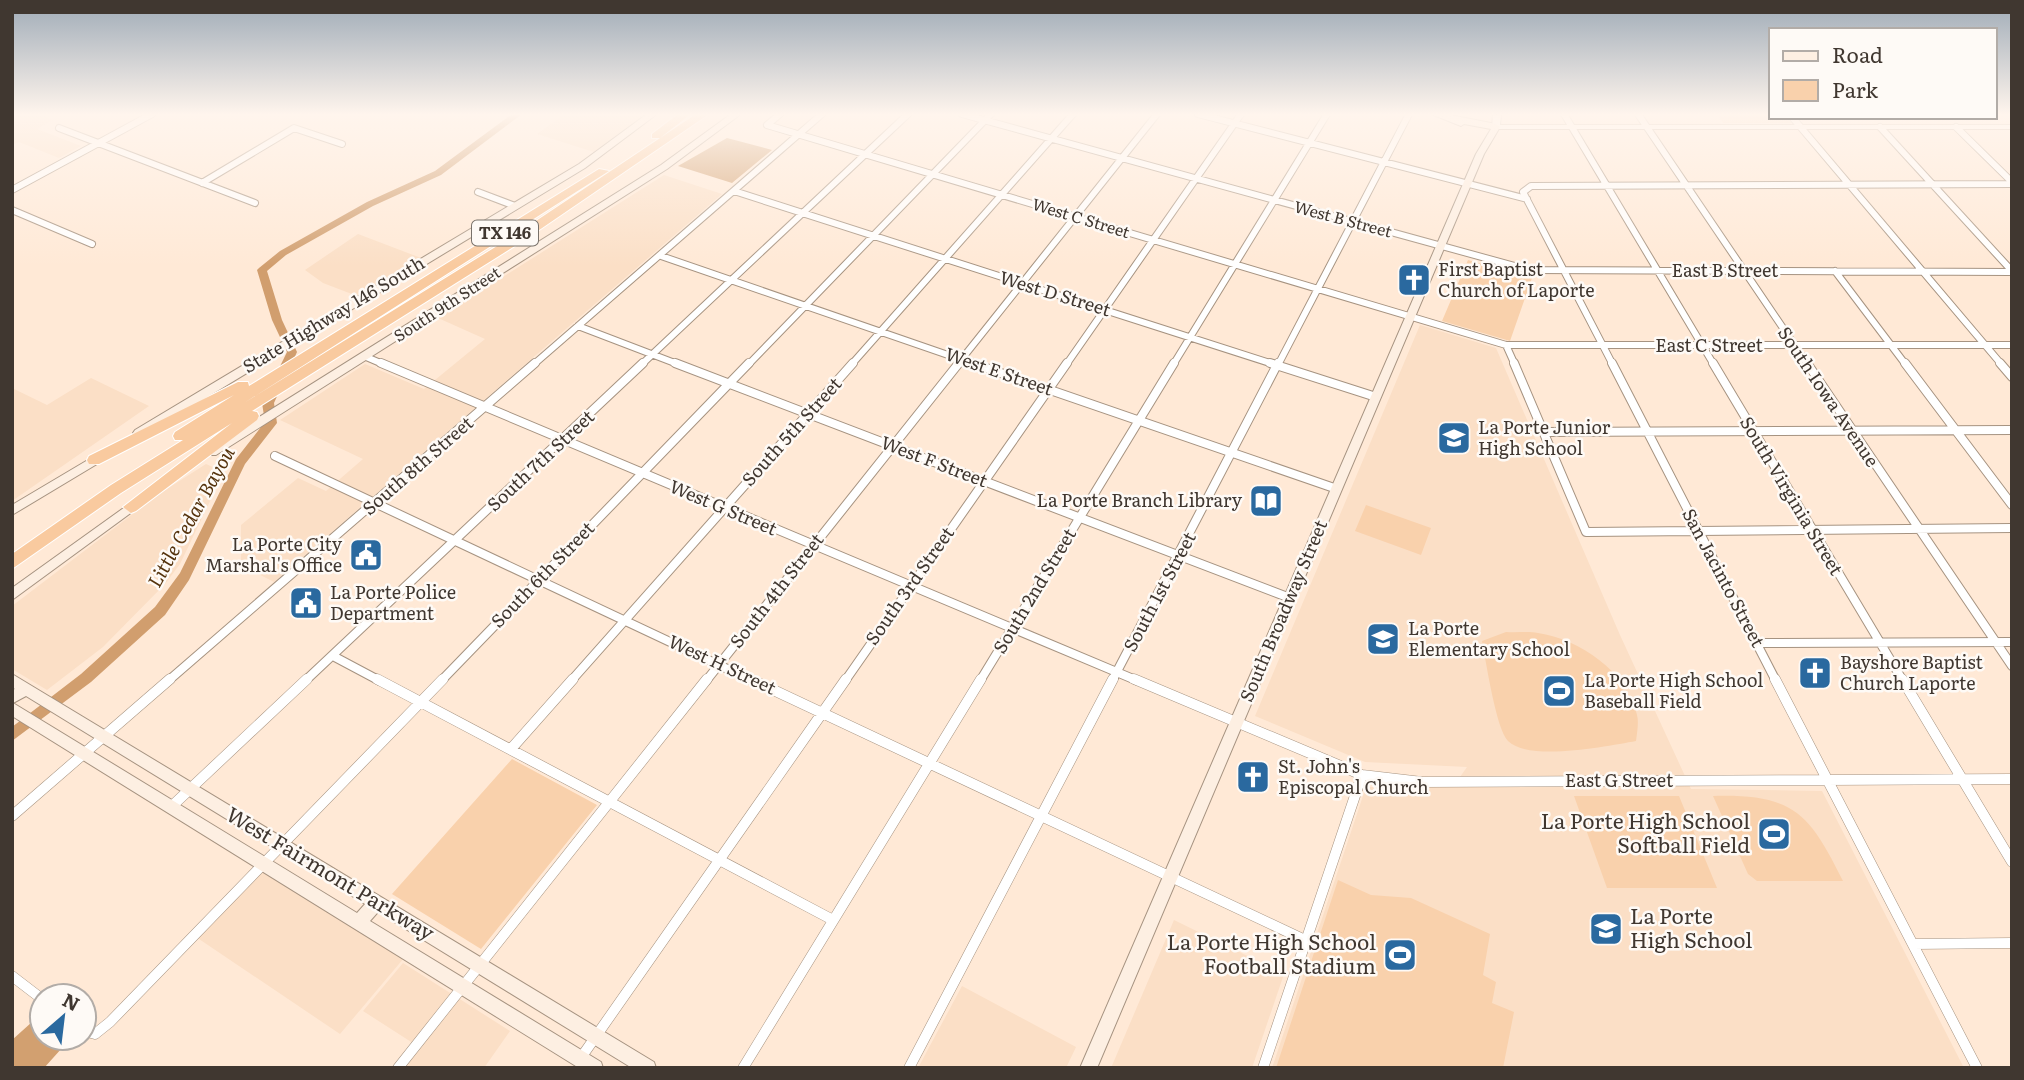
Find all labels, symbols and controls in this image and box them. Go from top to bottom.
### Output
legend [1769,28,1996,119]
text: Road [1832,38,1883,69]
text: Park [1832,73,1878,104]
street label: West C Street [1029,191,1134,243]
street label: West B Street [1292,193,1395,243]
road number: TX 146 [472,220,538,246]
street label: State Highway 146 South [237,248,429,379]
place label: First Baptist Church of Laporte [1438,255,1595,303]
street label: East B Street [1672,256,1779,283]
street label: South 9th Street [388,259,505,347]
church icon: First Baptist Church of Laporte [1395,261,1433,299]
street label: West D Street [997,263,1115,322]
street label: South Iowa Avenue [1772,321,1886,472]
street label: East C Street [1655,331,1763,358]
street label: West E Street [942,340,1058,402]
street label: South 5th Street [735,370,848,491]
street label: South 7th Street [480,402,600,517]
street label: South 8th Street [356,409,479,521]
street label: South Virginia Street [1734,411,1851,580]
place label: La Porte Junior High School [1478,413,1611,461]
school or university icon: La Porte Junior High School [1435,419,1473,457]
street label: West F Street [877,428,992,494]
water label: Little Cedar Bayou [140,440,241,592]
street label: West G Street [666,472,782,542]
library icon: La Porte Branch Library [1247,482,1285,520]
place label: La Porte Branch Library [1037,486,1243,513]
street label: San Jacinto Street [1676,503,1773,652]
street label: South 6th Street [484,514,600,633]
street label: South Broadway Street [1232,515,1334,706]
street label: South 3rd Street [858,520,960,650]
street label: South 2nd Street [986,522,1082,658]
street label: South 4th Street [722,526,830,653]
street label: South 1st Street [1116,526,1202,656]
place label: La Porte City Marshal's Office [205,530,343,578]
public building icon: La Porte City Marshal's Office [347,536,385,574]
place label: La Porte Police Department [330,578,456,626]
public building icon: La Porte Police Department [287,584,325,622]
place label: La Porte Elementary School [1408,614,1570,662]
school or university icon: La Porte Elementary School [1364,620,1402,658]
street label: West H Street [664,627,782,701]
place label: Bayshore Baptist Church Laporte [1840,648,1984,696]
church icon: Bayshore Baptist Church Laporte [1796,654,1834,692]
place label: La Porte High School Baseball Field [1584,666,1763,714]
sports icon: La Porte High School Baseball Field [1540,672,1578,710]
place label: St. John's Episcopal Church [1278,752,1429,800]
church icon: St. John's Episcopal Church [1234,758,1272,796]
street label: East G Street [1565,766,1674,793]
street label: West Fairmont Parkway [221,797,442,947]
place label: La Porte High School Softball Field [1541,804,1750,859]
sports icon: La Porte High School Softball Field [1755,815,1793,853]
place label: La Porte High School [1630,899,1752,954]
school or university icon: La Porte High School [1587,910,1625,948]
place label: La Porte High School Football Stadium [1167,925,1376,980]
sports icon: La Porte High School Football Stadium [1381,936,1419,974]
north arrow [28,982,98,1052]
text: N [58,985,85,1017]

